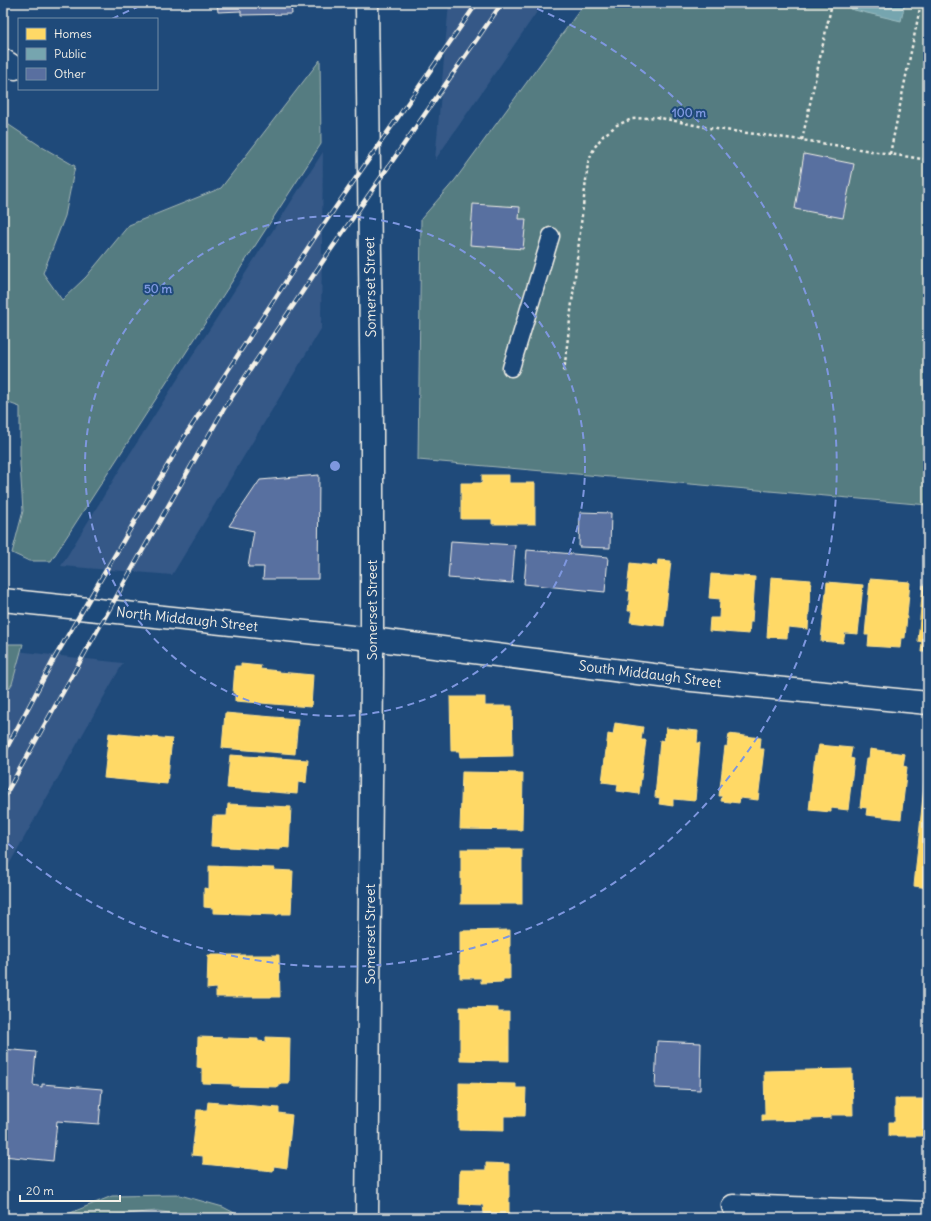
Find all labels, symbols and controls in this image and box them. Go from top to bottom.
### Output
legend [18,18,158,90]
text: Homes [54,26,92,41]
text: Public [54,46,86,61]
text: Other [54,66,86,81]
text: 100 m [672,105,706,120]
street label: Somerset Street [360,236,380,337]
text: 50 m [144,281,173,296]
centre of rings [328,459,342,473]
street label: Somerset Street [363,559,381,660]
street label: North Middaugh Street [115,603,259,635]
street label: South Middaugh Street [578,656,723,692]
street label: Somerset Street [361,883,379,984]
scale bar [20,1177,120,1203]
text: 20 m [26,1183,54,1198]

